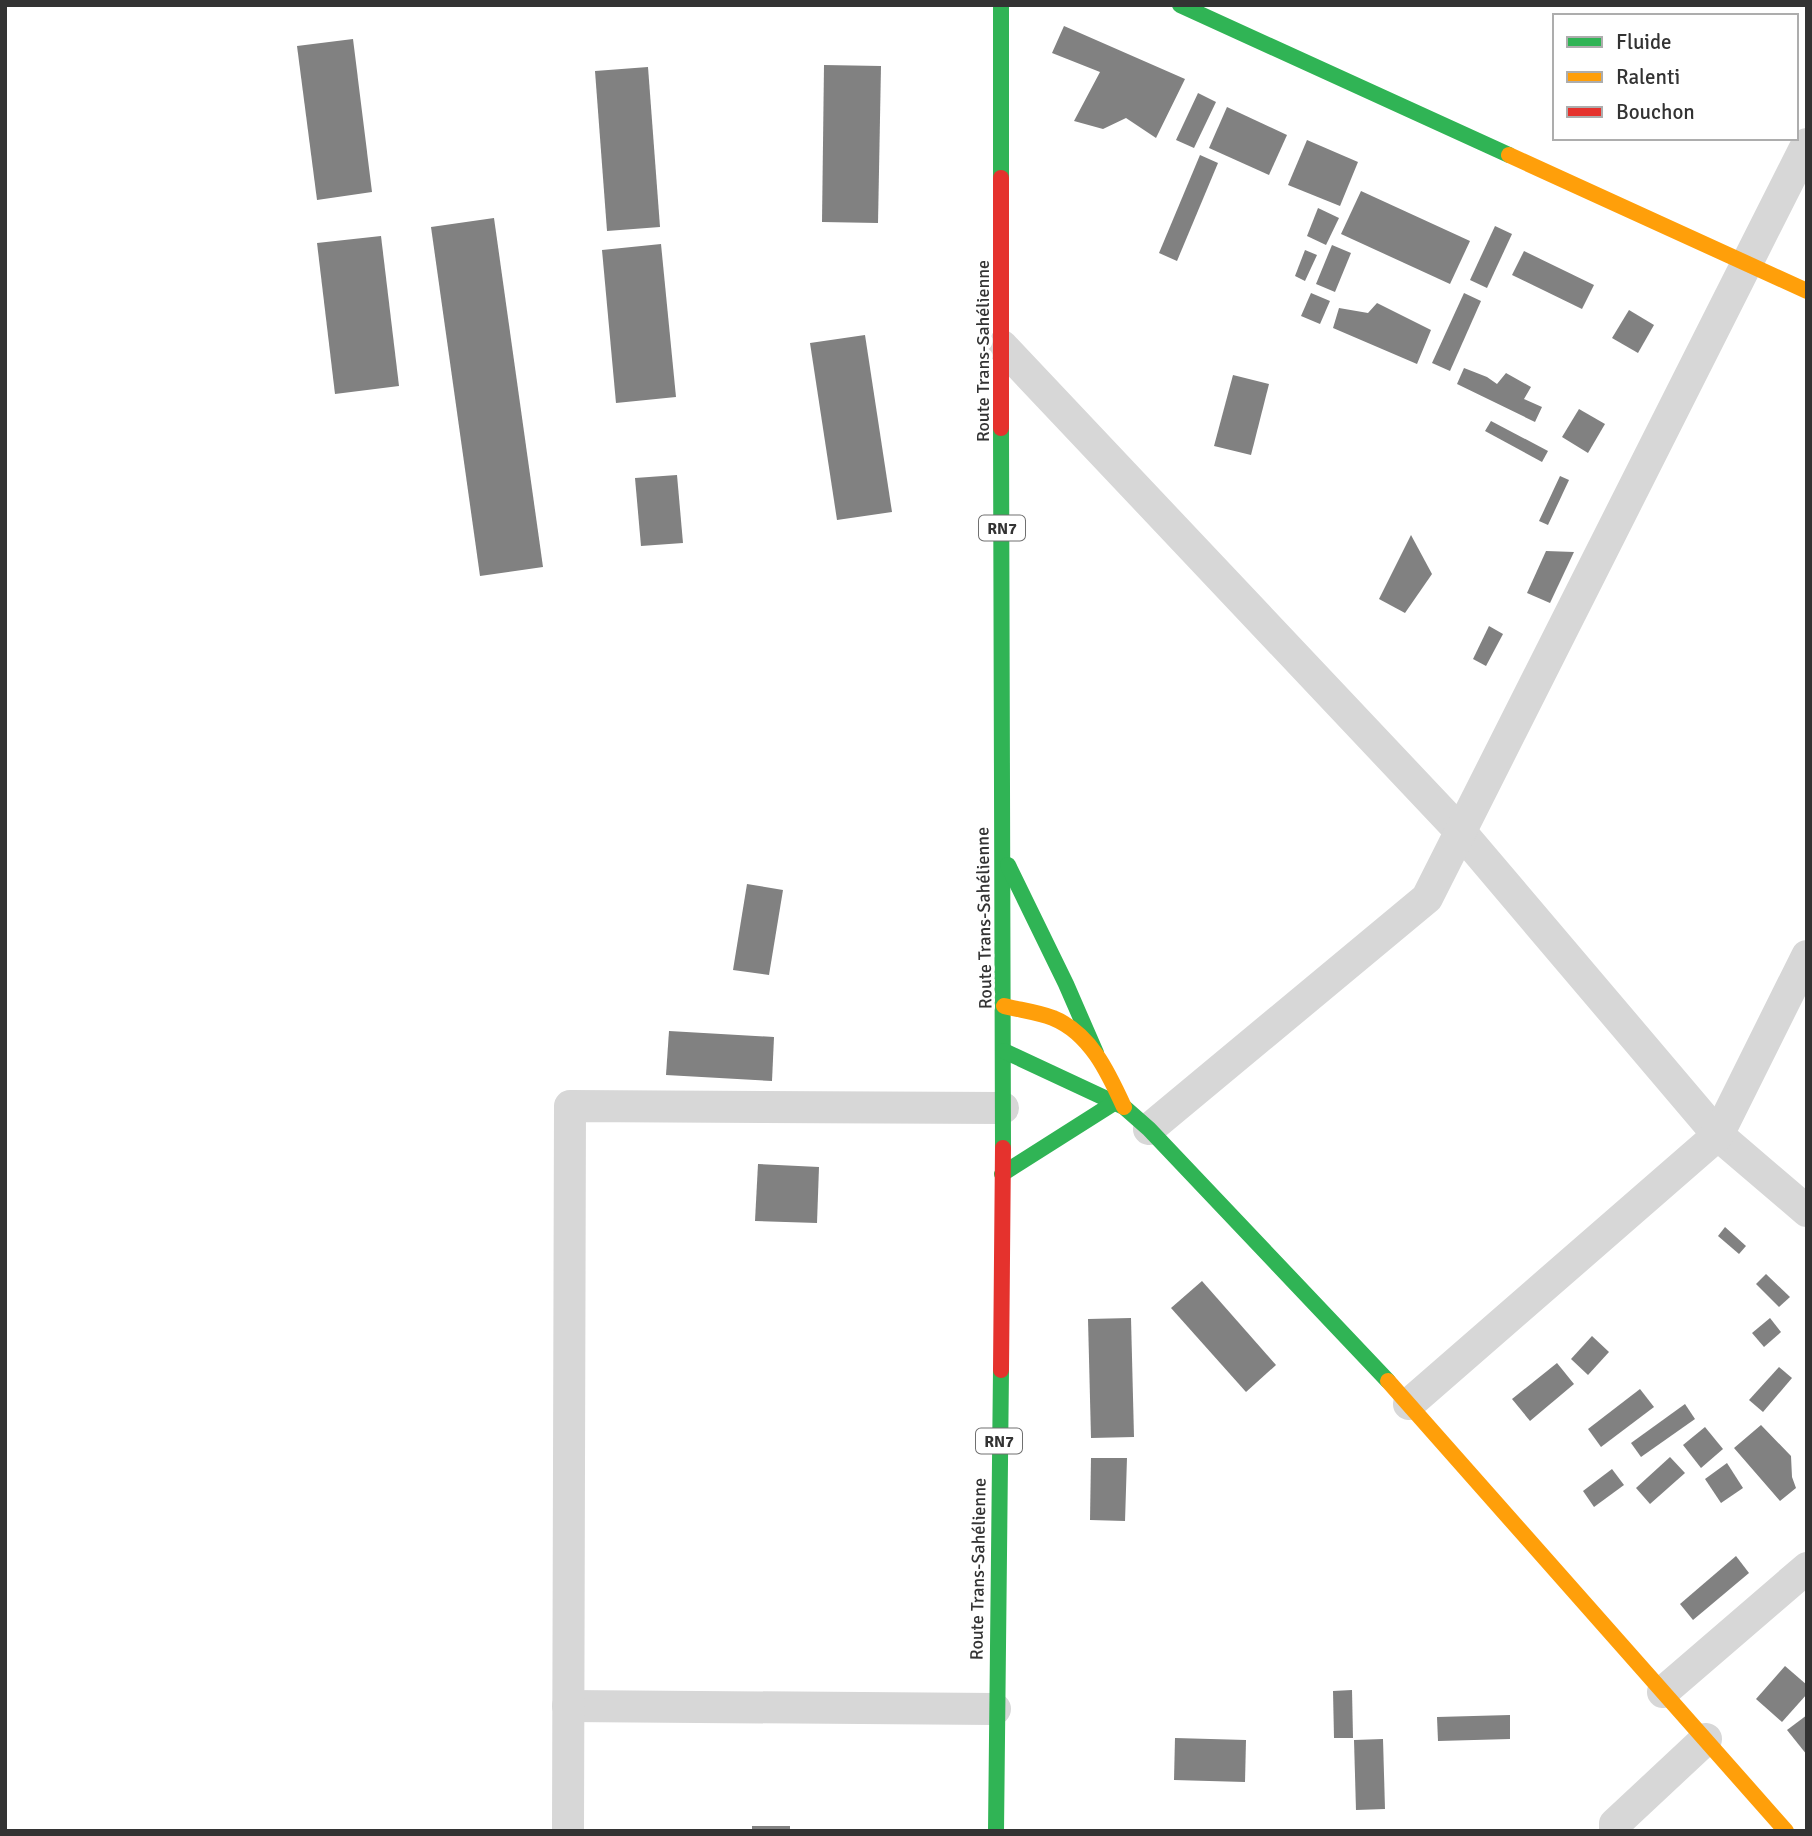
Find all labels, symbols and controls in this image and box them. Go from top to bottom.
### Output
legend [1553,14,1798,140]
text: Fluide [1616,29,1672,55]
text: Ralenti [1616,64,1680,90]
text: Bouchon [1616,99,1695,125]
street label: Route Trans-Sahélienne [972,260,994,442]
road number: RN7 [979,516,1025,540]
street label: Route Trans-Sahélienne [971,827,997,1009]
road number: RN7 [976,1428,1022,1454]
street label: Route Trans-Sahélienne [965,1478,991,1660]

